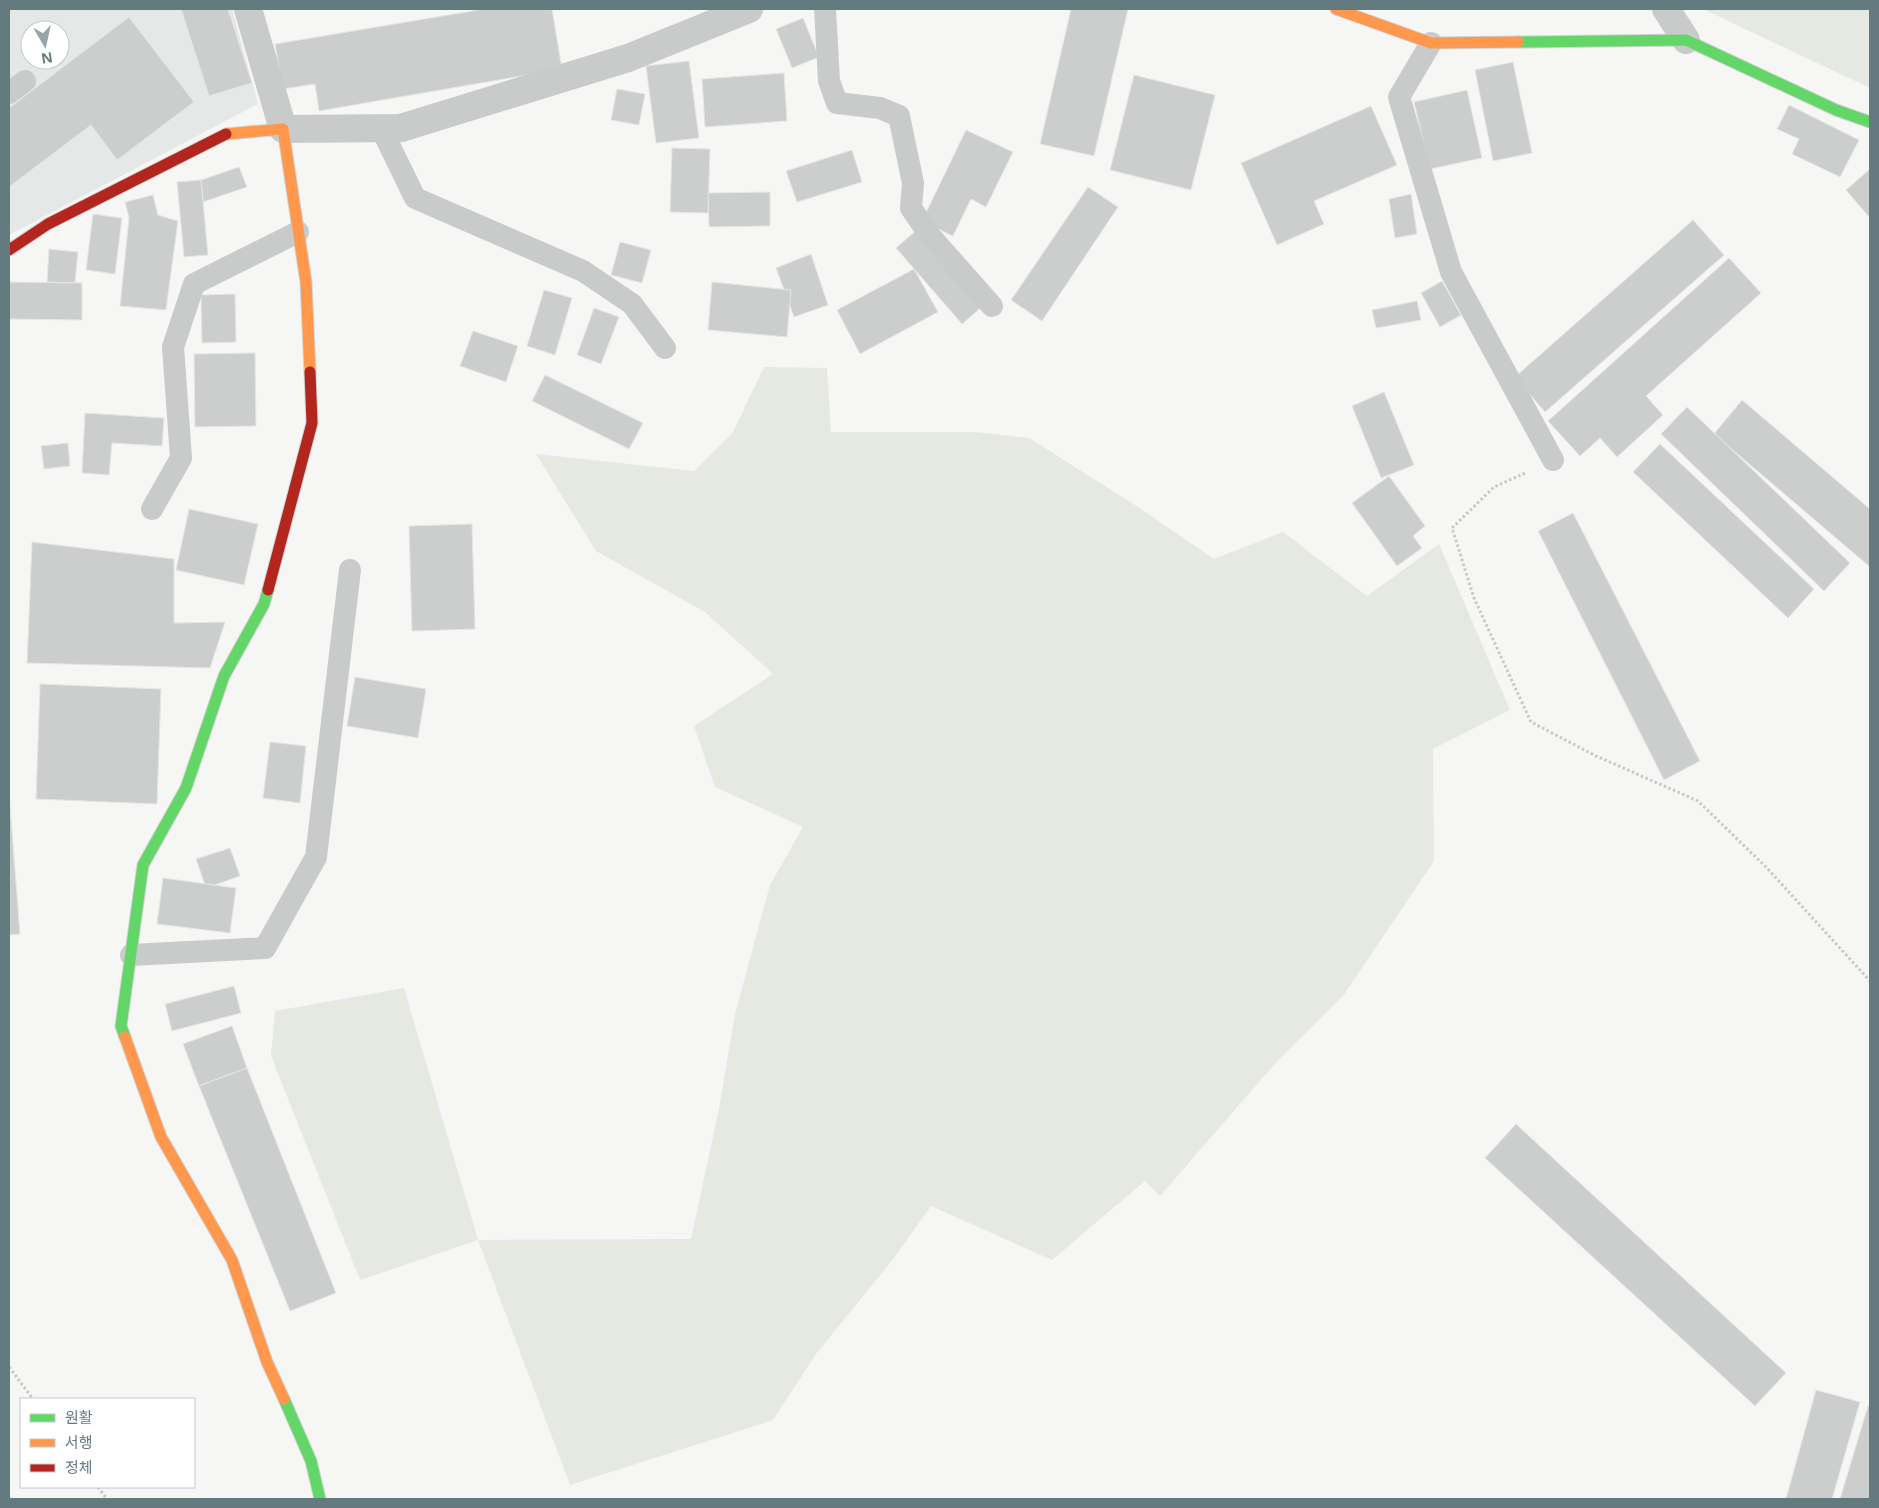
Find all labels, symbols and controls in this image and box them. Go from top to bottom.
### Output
north arrow [20,20,70,70]
text: N [40,48,54,69]
legend [20,1398,195,1488]
text: 원활 [65,1407,93,1427]
text: 서행 [65,1432,93,1452]
text: 정체 [65,1457,93,1477]

